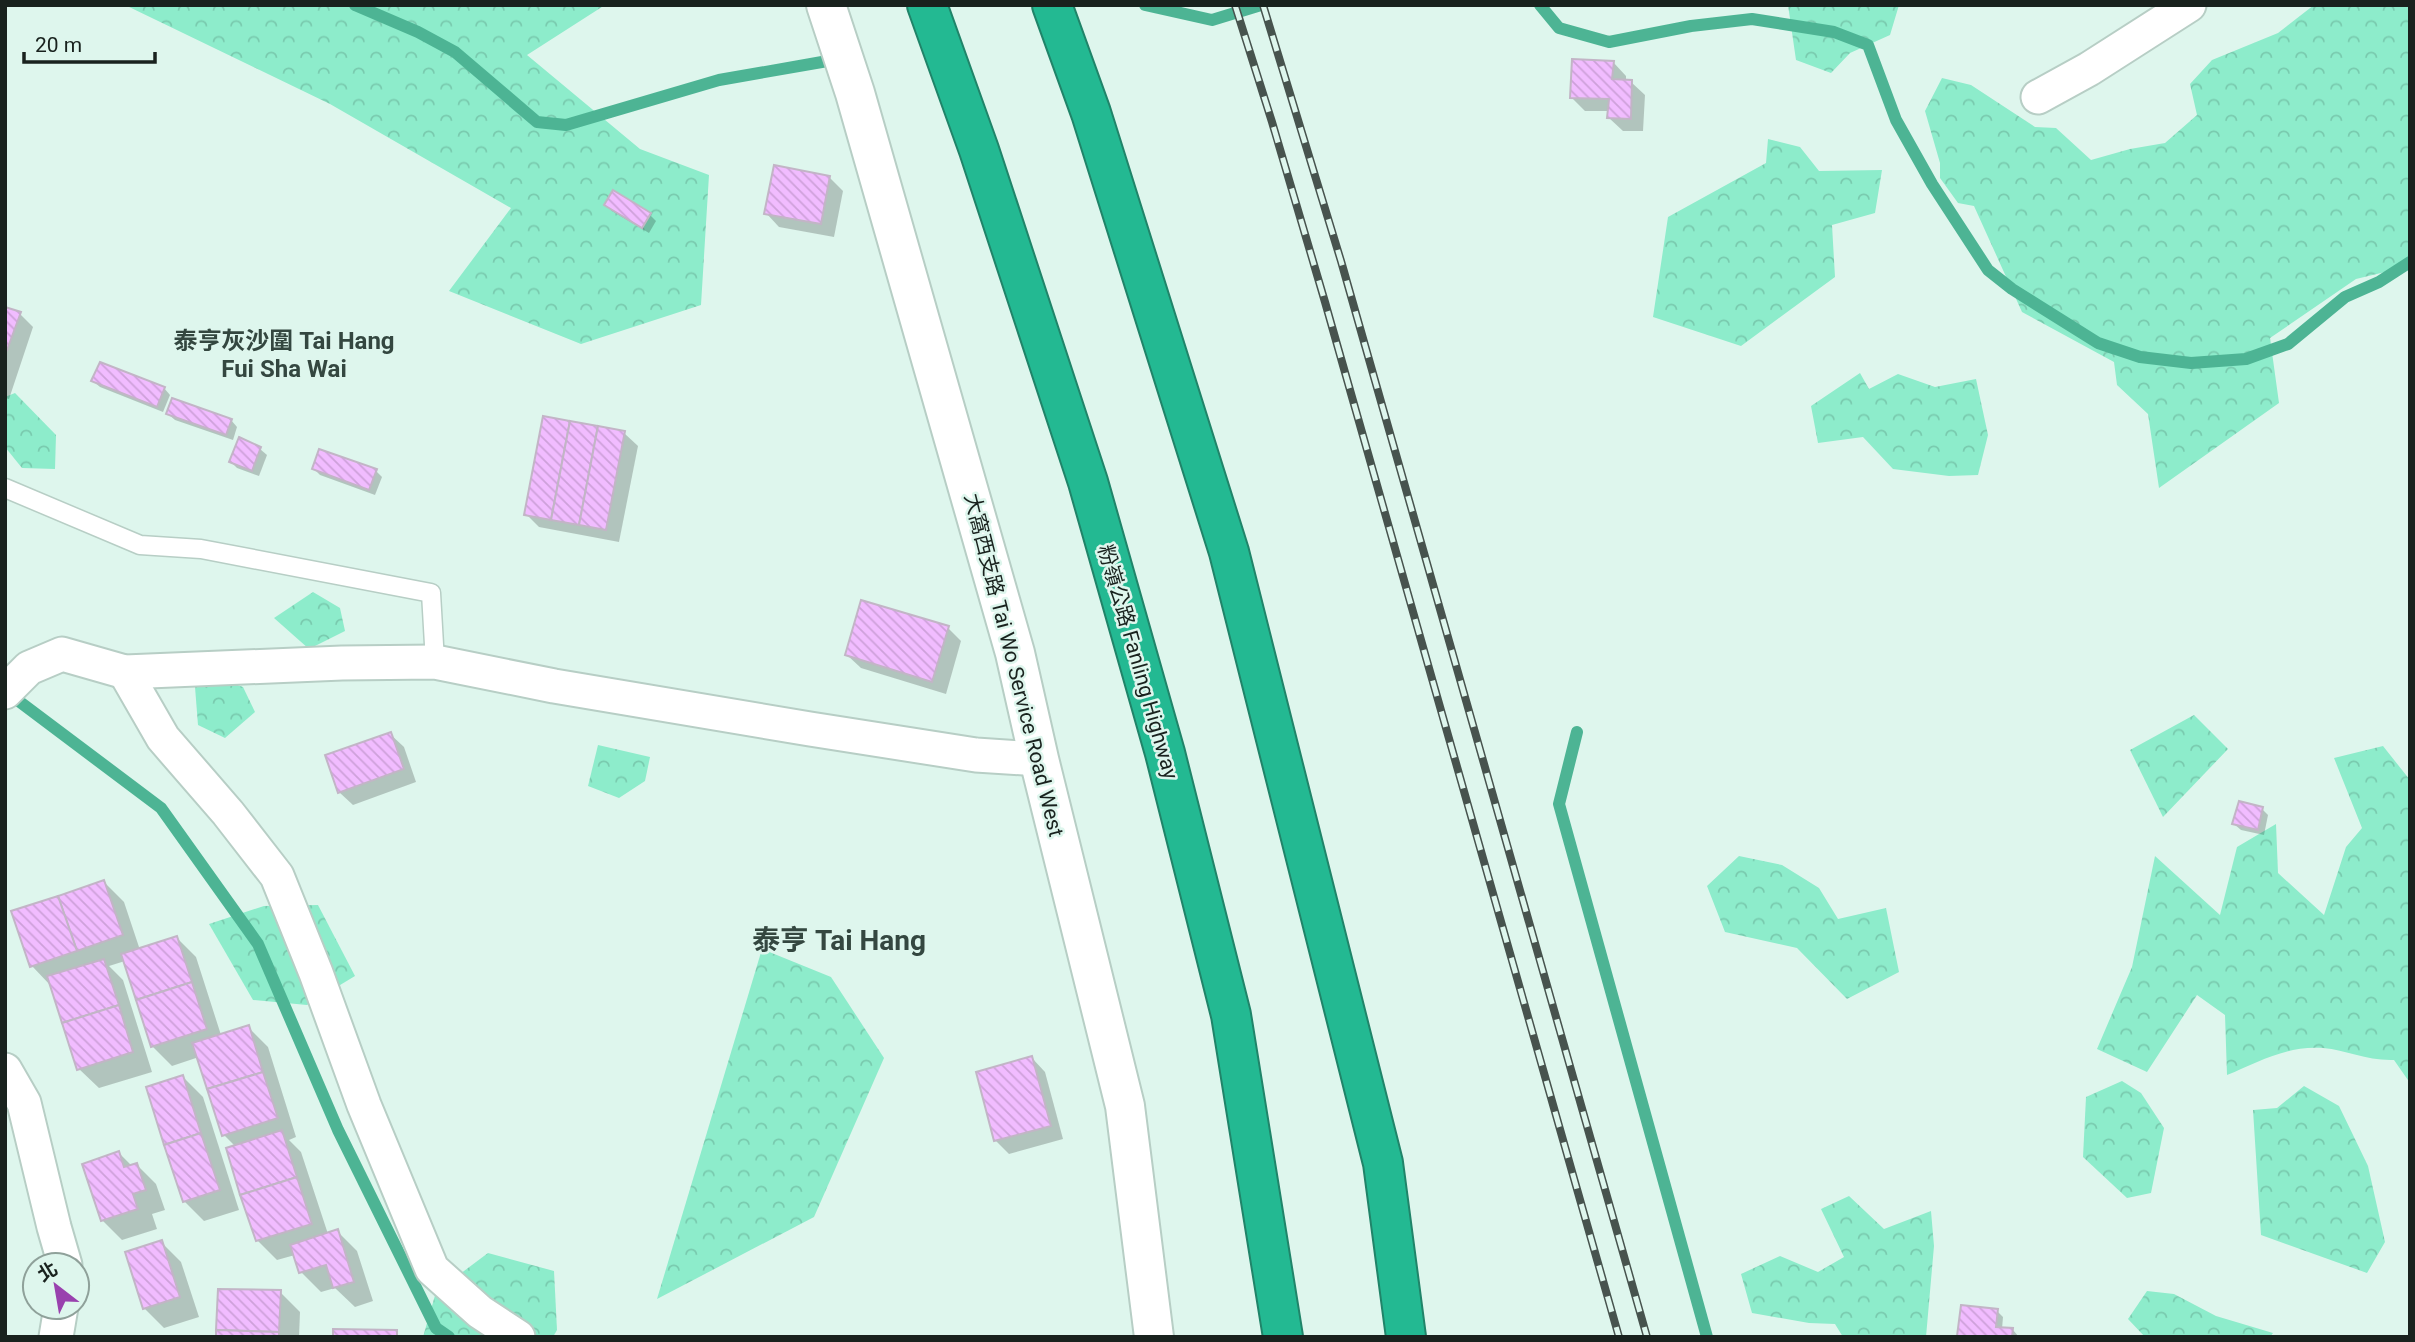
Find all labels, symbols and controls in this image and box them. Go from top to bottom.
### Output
scale bar [24,21,156,65]
text: 20 m [35,33,82,57]
district label: 泰亨灰沙圍 Tai Hang Fui Sha Wai [173,327,395,383]
street label: 大窩西支路 Tai Wo Service Road West [960,491,1068,839]
street label: 粉嶺公路 Fanling Highway [1093,542,1183,782]
district label: 泰亨 Tai Hang [752,924,926,957]
north arrow [21,1251,91,1321]
text: 北 [33,1257,62,1287]

